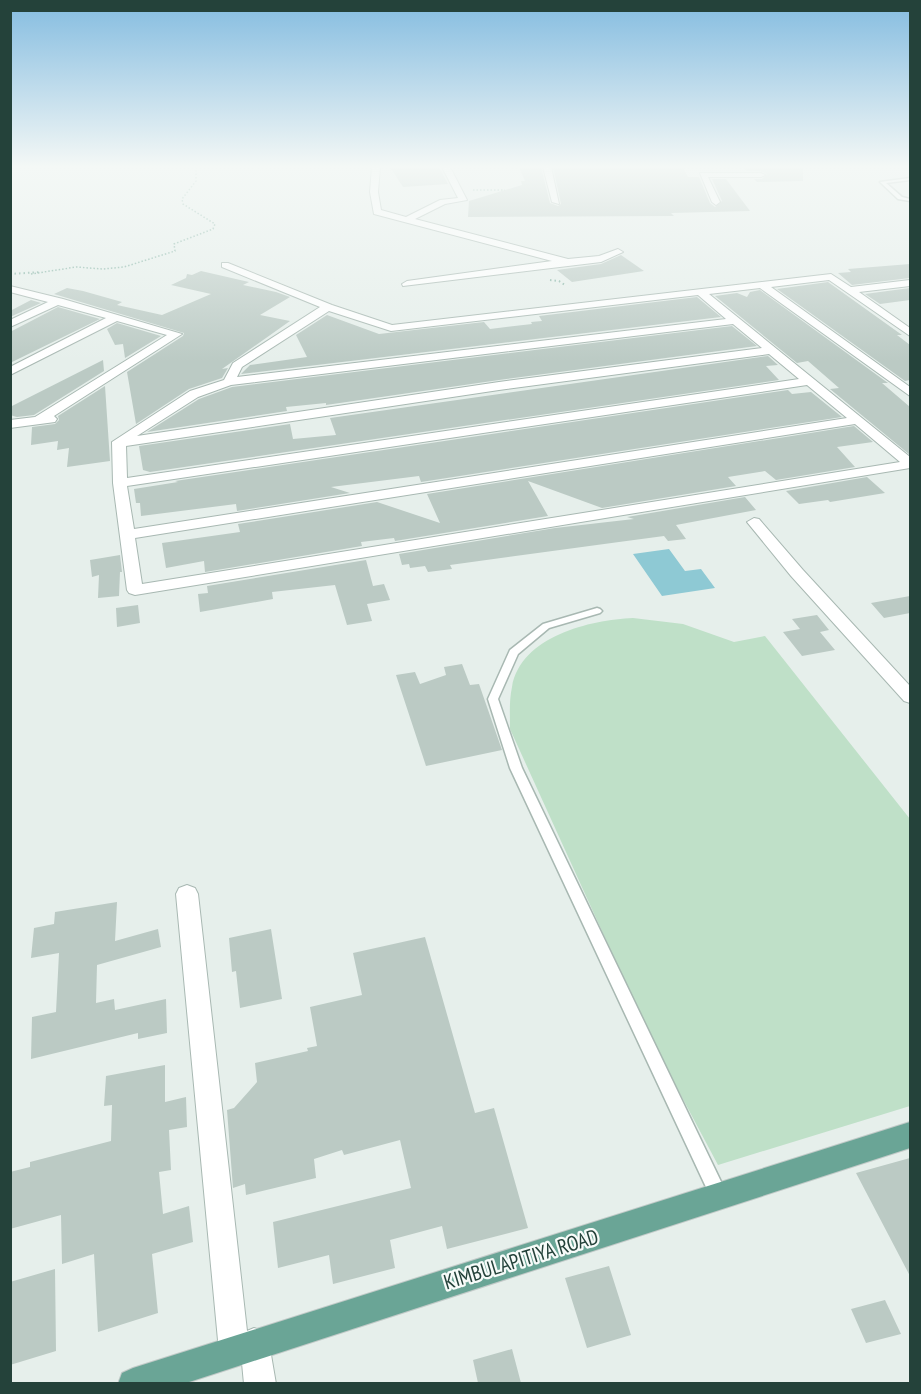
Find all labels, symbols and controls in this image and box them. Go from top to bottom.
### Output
street label: KIMBULAPITIYA ROAD [440,1223,602,1295]

